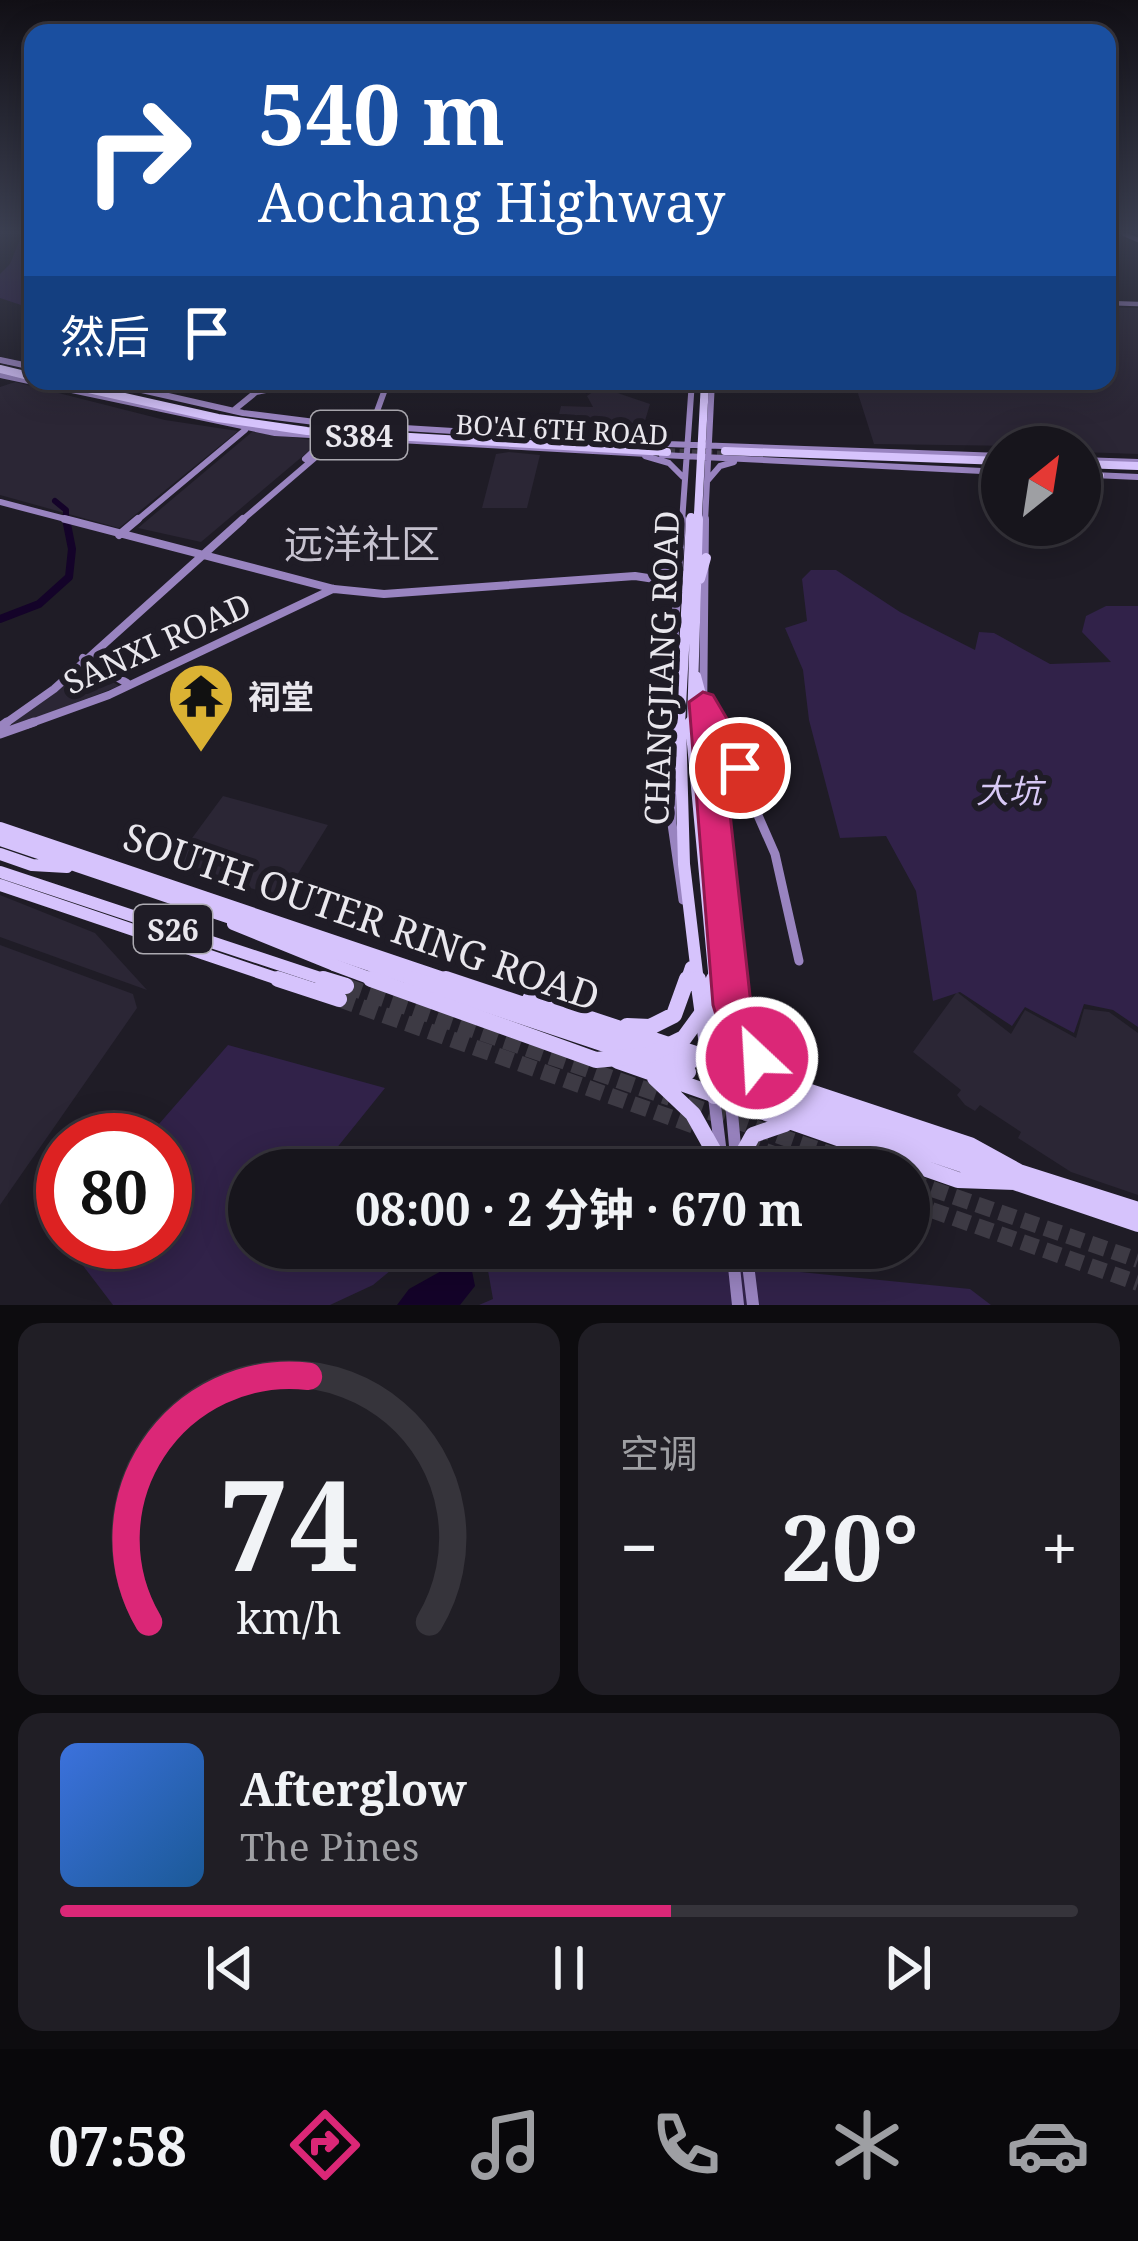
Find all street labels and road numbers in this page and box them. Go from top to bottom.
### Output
street label: BO'AI 6TH ROAD [455,405,669,453]
road number: S384 [311,411,407,459]
street label: CHANGJIANG ROAD [633,510,689,826]
street label: SANXI ROAD [56,582,258,704]
street label: SOUTH OUTER RING ROAD [117,808,607,1022]
road number: S26 [134,905,212,953]

